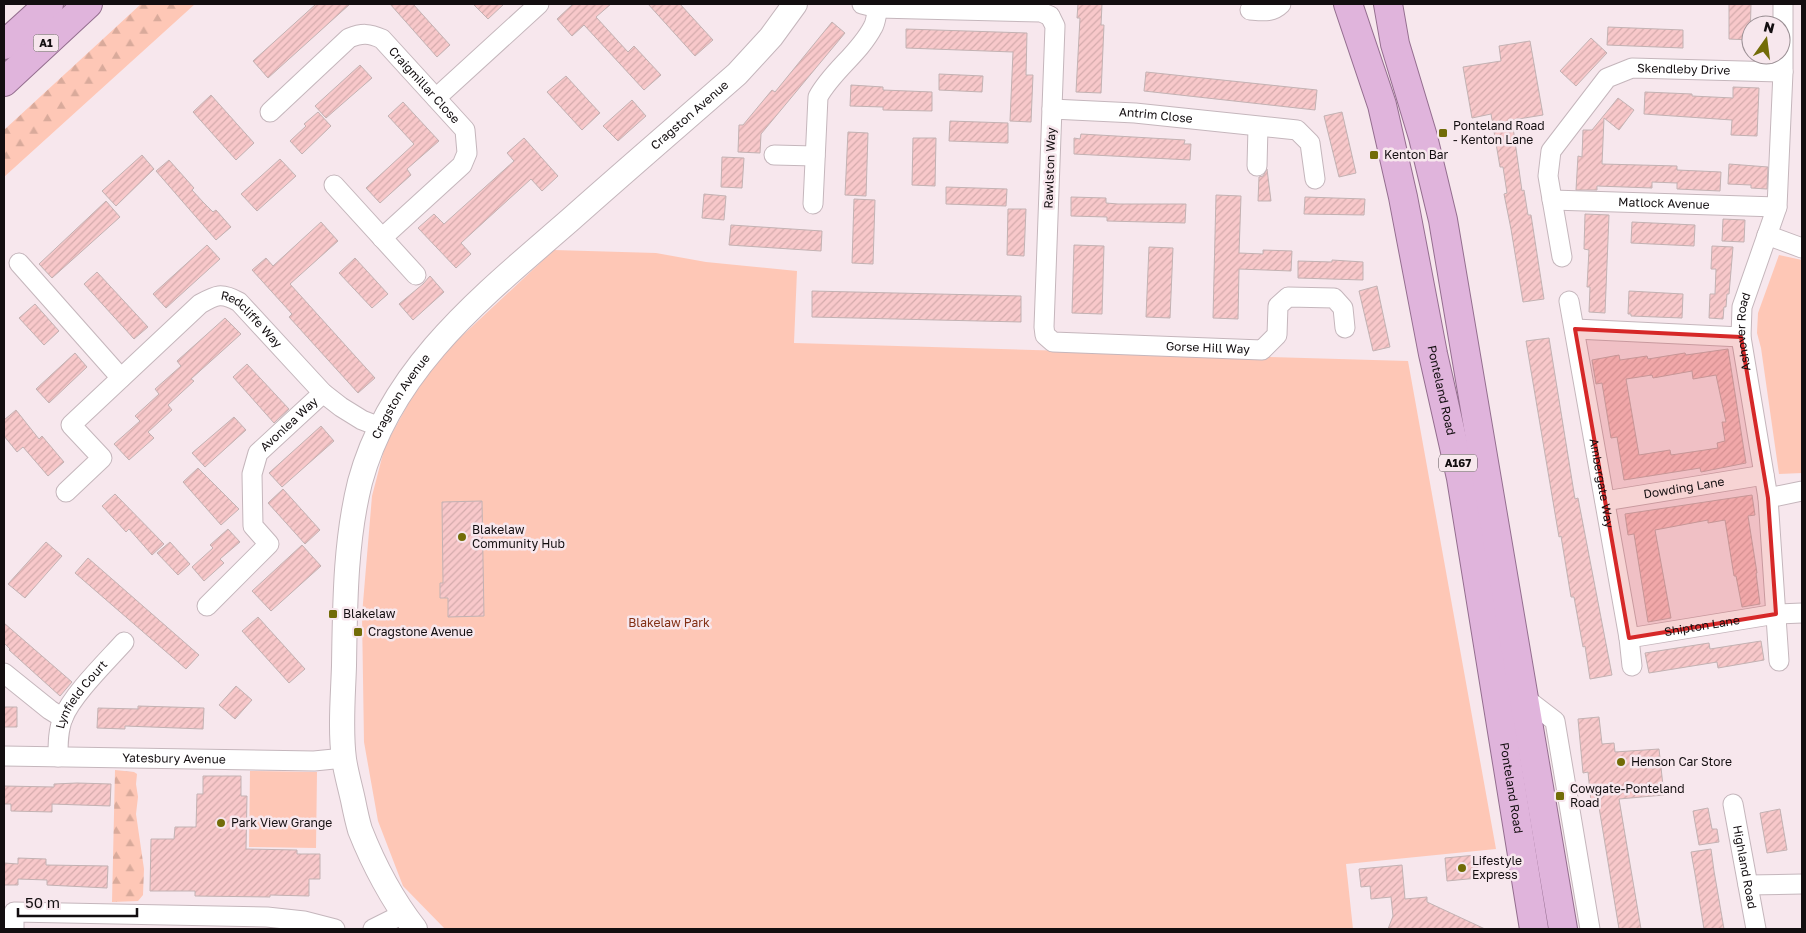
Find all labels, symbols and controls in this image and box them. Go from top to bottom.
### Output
north arrow [1741,15,1791,65]
text: N [1762,17,1776,36]
road number: A1 [34,34,58,52]
street label: Craigmillar Close [386,43,463,126]
street label: Skendleby Drive [1637,60,1731,78]
street label: Cragston Avenue [647,77,731,153]
street label: Antrim Close [1119,104,1194,126]
place label: Ponteland Road - Kenton Lane [1453,118,1545,147]
street label: Rawlston Way [1041,127,1058,209]
marker: Ponteland Road - Kenton Lane [1437,127,1449,139]
place label: Kenton Bar [1384,147,1448,162]
marker: Kenton Bar [1368,149,1380,161]
street label: Matlock Avenue [1618,194,1710,212]
street label: Redcliffe Way [220,288,286,351]
street label: Ashover Road [1733,290,1754,372]
street label: Gorse Hill Way [1166,338,1250,357]
street label: Ponteland Road [1424,344,1459,437]
street label: Cragston Avenue [368,350,433,441]
street label: Avonlea Way [257,393,321,454]
street label: Ambergate Way [1587,437,1617,529]
road number: A167 [1439,454,1477,472]
street label: Dowding Lane [1642,474,1725,502]
place label: Blakelaw Community Hub [472,522,565,551]
marker: Blakelaw Community Hub [456,531,468,543]
place label: Blakelaw [343,606,396,621]
marker: Blakelaw [327,608,339,620]
street label: Shipton Lane [1663,612,1741,639]
park label: Blakelaw Park [628,615,710,630]
place label: Cragstone Avenue [368,624,473,639]
marker: Cragstone Avenue [352,626,364,638]
street label: Lynfield Court [52,657,110,730]
street label: Ponteland Road [1497,741,1526,835]
street label: Yatesbury Avenue [122,750,226,767]
place label: Henson Car Store [1631,754,1732,769]
marker: Henson Car Store [1615,756,1627,768]
place label: Cowgate-Ponteland Road [1570,781,1685,810]
marker: Cowgate-Ponteland Road [1554,790,1566,802]
place label: Park View Grange [231,815,332,830]
marker: Park View Grange [215,817,227,829]
street label: Highland Road [1730,824,1760,910]
place label: Lifestyle Express [1472,853,1522,882]
marker: Lifestyle Express [1456,862,1468,874]
scale bar [18,886,136,918]
text: 50 m [25,893,60,911]

